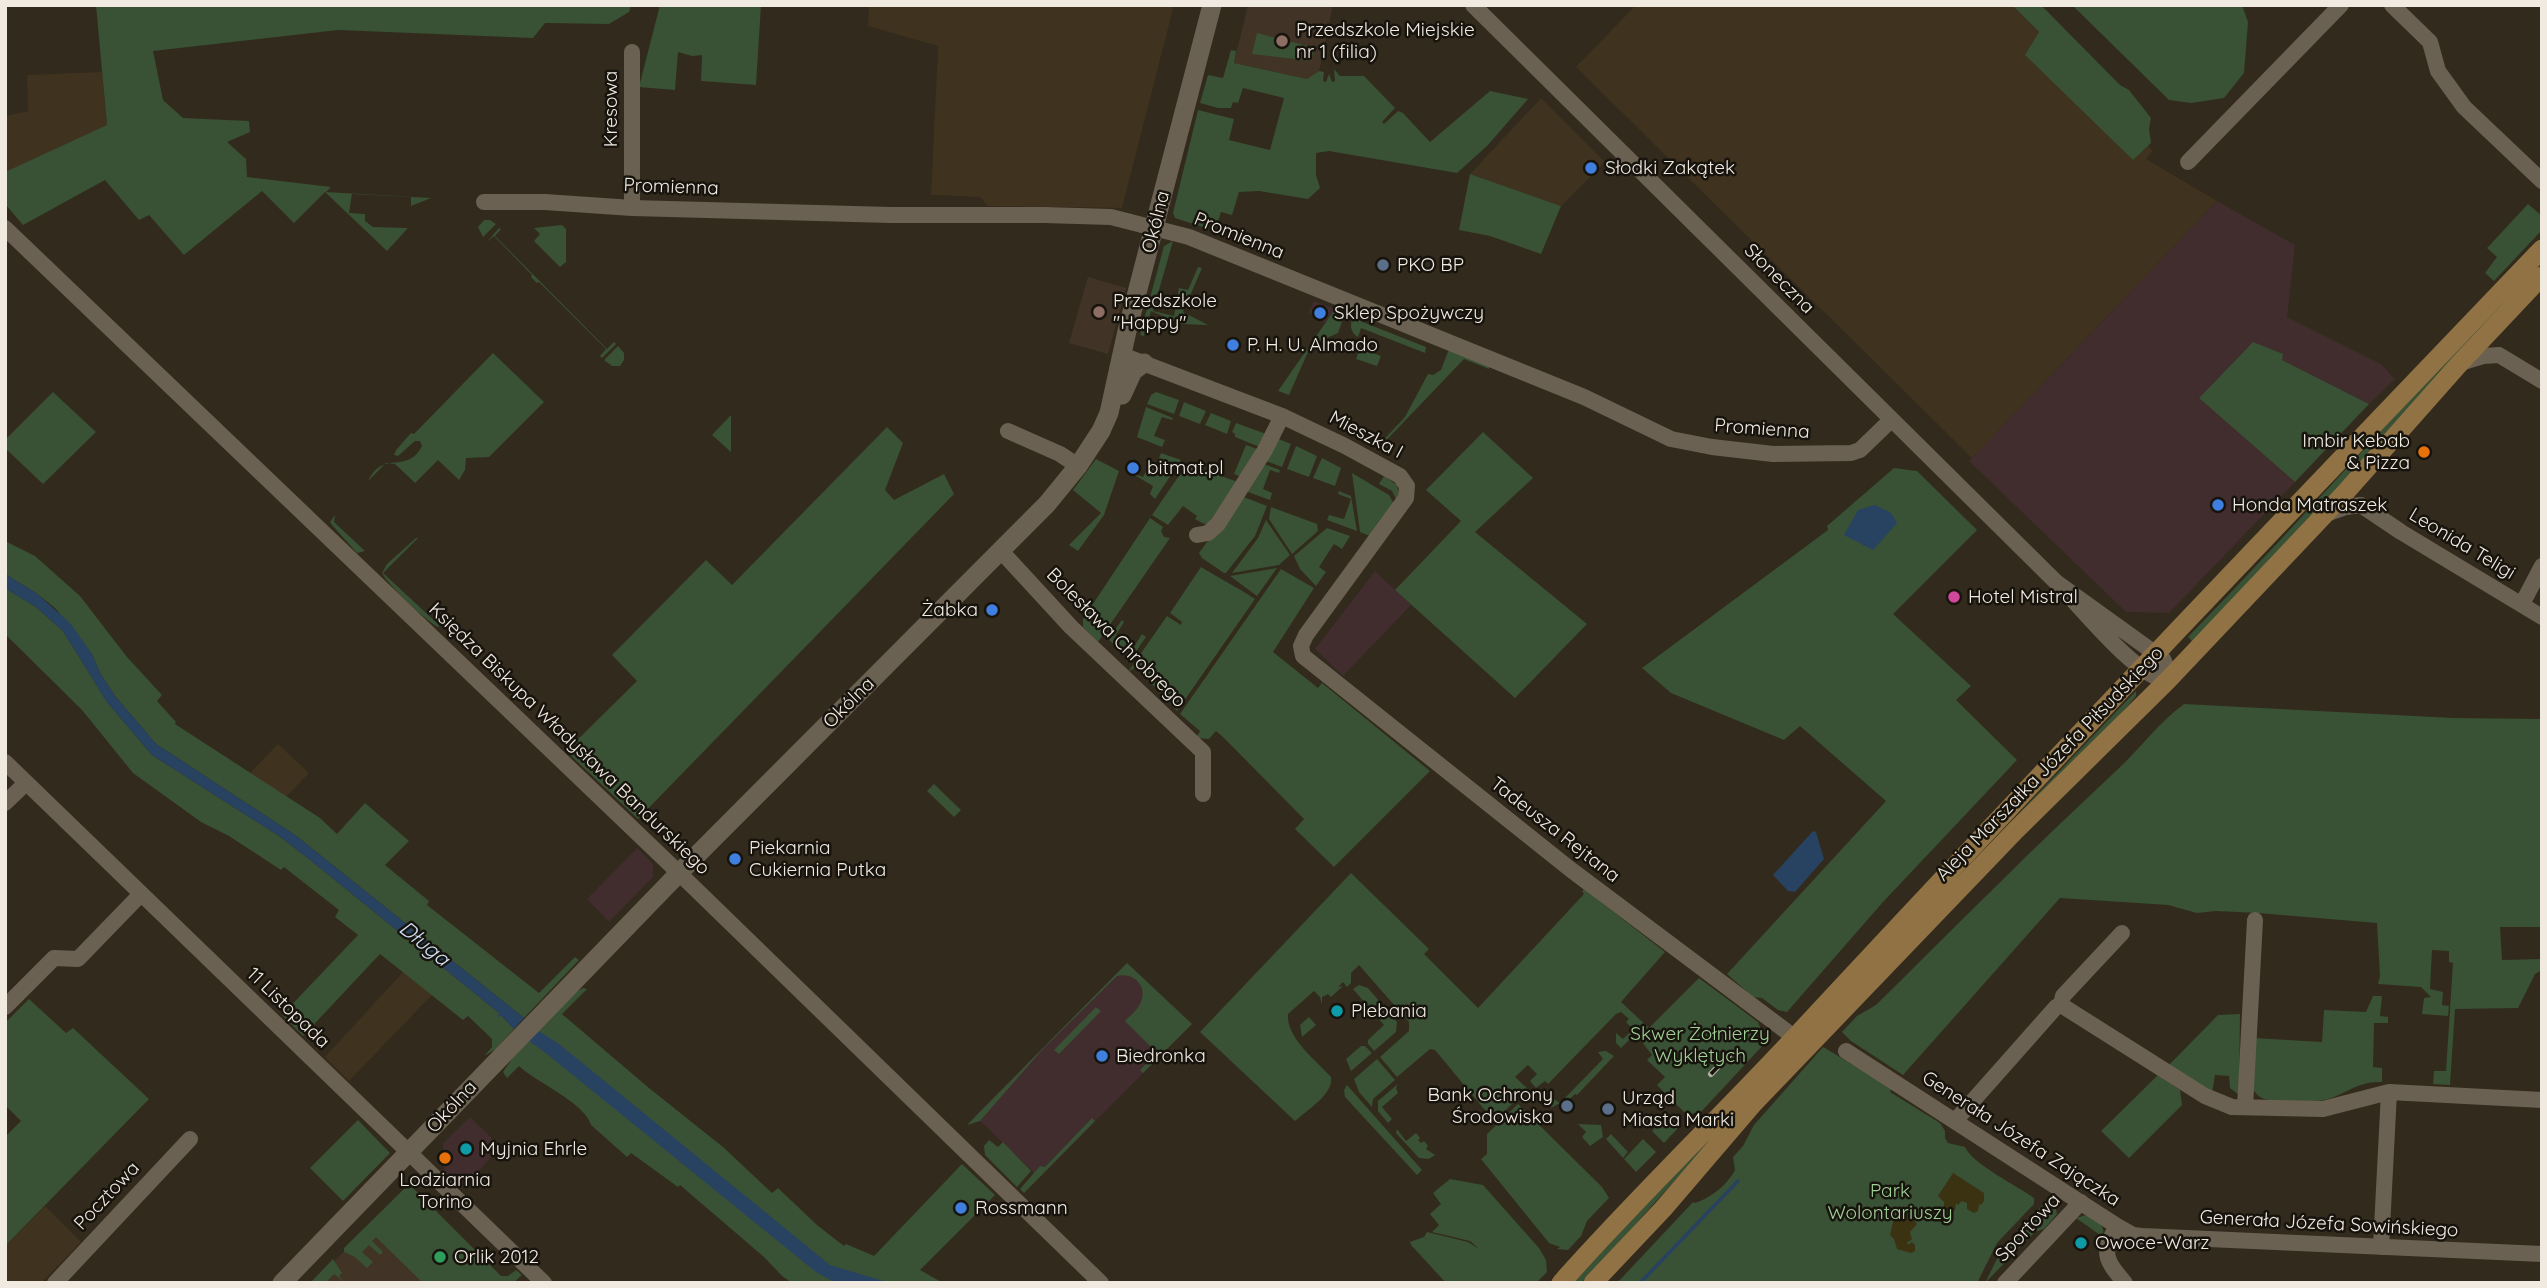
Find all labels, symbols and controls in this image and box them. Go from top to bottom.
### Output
place label: Przedszkole Miejskie nr 1 (filia) [1296,19,1475,63]
marker: Przedszkole Miejskie nr 1 (filia) [1274,33,1290,49]
street label: Kresowa [600,71,622,147]
place label: Słodki Zakątek [1605,157,1735,179]
marker: Słodki Zakątek [1583,160,1599,176]
street label: Promienna [623,174,719,200]
street label: Okólna [1137,189,1175,255]
street label: Promienna [1191,208,1287,264]
street label: Słoneczna [1739,239,1819,319]
place label: PKO BP [1397,254,1464,276]
marker: PKO BP [1375,257,1391,273]
place label: Przedszkole "Happy" [1113,290,1217,334]
place label: Sklep Spożywczy [1334,302,1484,324]
marker: Przedszkole "Happy" [1091,304,1107,320]
marker: Sklep Spożywczy [1312,305,1328,321]
place label: P. H. U. Almado [1247,334,1378,356]
marker: P. H. U. Almado [1225,337,1241,353]
street label: Mieszka I [1325,406,1407,464]
street label: Promienna [1714,414,1810,444]
place label: Imbir Kebab & Pizza [2302,430,2410,474]
marker: Imbir Kebab & Pizza [2416,444,2432,460]
place label: bitmat.pl [1147,457,1224,479]
marker: bitmat.pl [1125,460,1141,476]
place label: Honda Matraszek [2232,494,2387,516]
marker: Honda Matraszek [2210,497,2226,513]
street label: Leonida Teligi [2405,503,2519,585]
street label: Bolesława Chrobrego [1041,563,1191,713]
place label: Hotel Mistral [1968,586,2078,608]
marker: Hotel Mistral [1946,589,1962,605]
street label: Księdza Biskupa Władysława Bandurskiego [424,598,714,880]
place label: Żabka [921,599,978,621]
marker: Żabka [984,602,1000,618]
street label: Aleja Marszałka Józefa Piłsudskiego [1932,642,2168,886]
street label: Okólna [819,673,879,733]
street label: Tadeusza Rejtana [1486,772,1624,888]
place label: Piekarnia Cukiernia Putka [749,837,886,881]
marker: Piekarnia Cukiernia Putka [727,851,743,867]
water label: Długa [394,916,454,972]
street label: 11 Listopada [242,963,334,1053]
place label: Plebania [1351,1000,1427,1022]
marker: Plebania [1329,1003,1345,1019]
park label: Skwer Żołnierzy Wyklętych [1630,1023,1770,1067]
place label: Biedronka [1116,1045,1206,1067]
marker: Biedronka [1094,1048,1110,1064]
street label: Generała Józefa Zajączka [1918,1066,2124,1212]
street label: Okólna [422,1076,482,1138]
place label: Bank Ochrony Środowiska [1427,1084,1553,1128]
place label: Urząd Miasta Marki [1622,1087,1734,1131]
marker: Bank Ochrony Środowiska [1559,1098,1575,1114]
marker: Urząd Miasta Marki [1600,1101,1616,1117]
place label: Myjnia Ehrle [480,1138,587,1160]
marker: Myjnia Ehrle [458,1141,474,1157]
marker: Lodziarnia Torino [437,1150,453,1166]
street label: Pocztowa [70,1157,144,1235]
place label: Lodziarnia Torino [399,1169,491,1213]
park label: Park Wolontariuszy [1827,1180,1953,1224]
street label: Sportowa [1991,1189,2065,1267]
place label: Rossmann [975,1197,1068,1219]
marker: Rossmann [953,1200,969,1216]
street label: Generała Józefa Sowińskiego [2199,1206,2459,1242]
place label: Owoce-Warz [2095,1232,2209,1254]
marker: Owoce-Warz [2073,1235,2089,1251]
place label: Orlik 2012 [454,1246,539,1268]
marker: Orlik 2012 [432,1249,448,1265]

